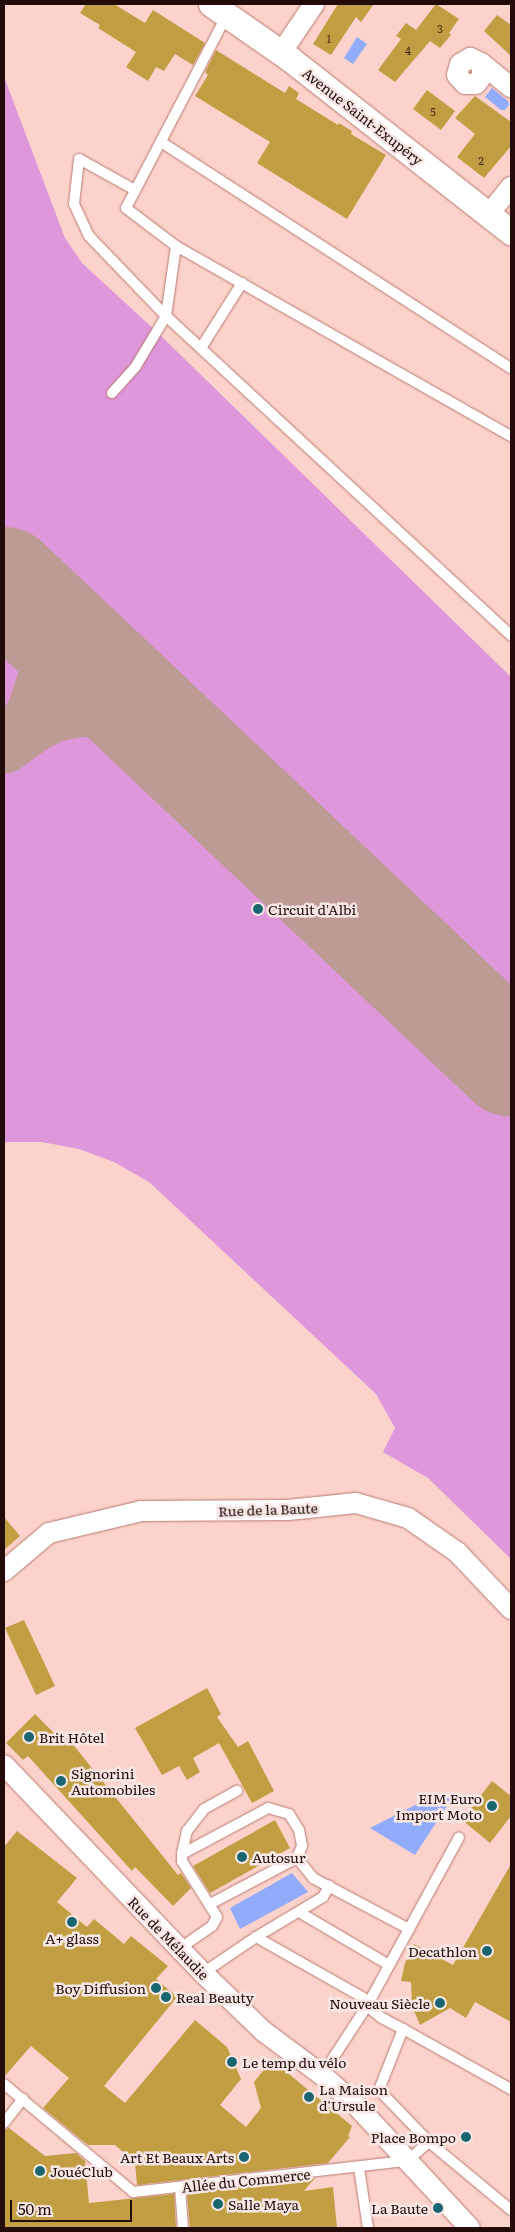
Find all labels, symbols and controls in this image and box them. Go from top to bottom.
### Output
house number: 3 [437,21,443,35]
house number: 1 [327,31,331,45]
house number: 4 [405,43,411,57]
street label: Avenue Saint-Exupéry [300,64,426,168]
house number: 5 [430,104,436,118]
house number: 2 [478,153,484,167]
place label: Circuit d'Albi [268,901,356,917]
marker: Circuit d'Albi [252,903,264,915]
street label: Rue de la Baute [218,1499,318,1519]
place label: Brit Hôtel [39,1729,105,1745]
marker: Brit Hôtel [23,1731,35,1743]
place label: Signorini Automobiles [71,1765,155,1798]
marker: Signorini Automobiles [55,1775,67,1787]
place label: EIM Euro Import Moto [396,1790,482,1822]
marker: EIM Euro Import Moto [486,1800,498,1812]
place label: Autosur [252,1849,306,1865]
marker: Autosur [236,1851,248,1863]
street label: Rue de Mélaudie [125,1893,213,1983]
marker: A+ glass [66,1916,78,1928]
place label: A+ glass [45,1930,99,1946]
place label: Decathlon [408,1943,477,1959]
marker: Decathlon [481,1945,493,1957]
place label: Boy Diffusion [55,1980,146,1996]
marker: Boy Diffusion [150,1982,162,1994]
place label: Real Beauty [176,1989,254,2005]
marker: Real Beauty [160,1991,172,2003]
place label: Nouveau Siècle [329,1995,430,2011]
marker: Nouveau Siècle [434,1997,446,2009]
place label: Le temp du vélo [242,2054,346,2070]
marker: Le temp du vélo [226,2056,238,2068]
place label: La Maison d'Ursule [319,2081,388,2114]
marker: La Maison d'Ursule [303,2091,315,2103]
place label: Place Bompo [371,2129,456,2145]
marker: Place Bompo [460,2131,472,2143]
place label: Art Et Beaux Arts [120,2149,234,2165]
marker: Art Et Beaux Arts [238,2151,250,2163]
place label: JouéClub [50,2163,113,2179]
marker: JouéClub [34,2165,46,2177]
street label: Allée du Commerce [181,2165,311,2195]
scale bar [12,2190,135,2222]
place label: Salle Maya [228,2196,299,2212]
text: 50 m [18,2197,52,2220]
marker: Salle Maya [212,2198,224,2210]
place label: La Baute [371,2200,428,2216]
marker: La Baute [432,2202,444,2214]

